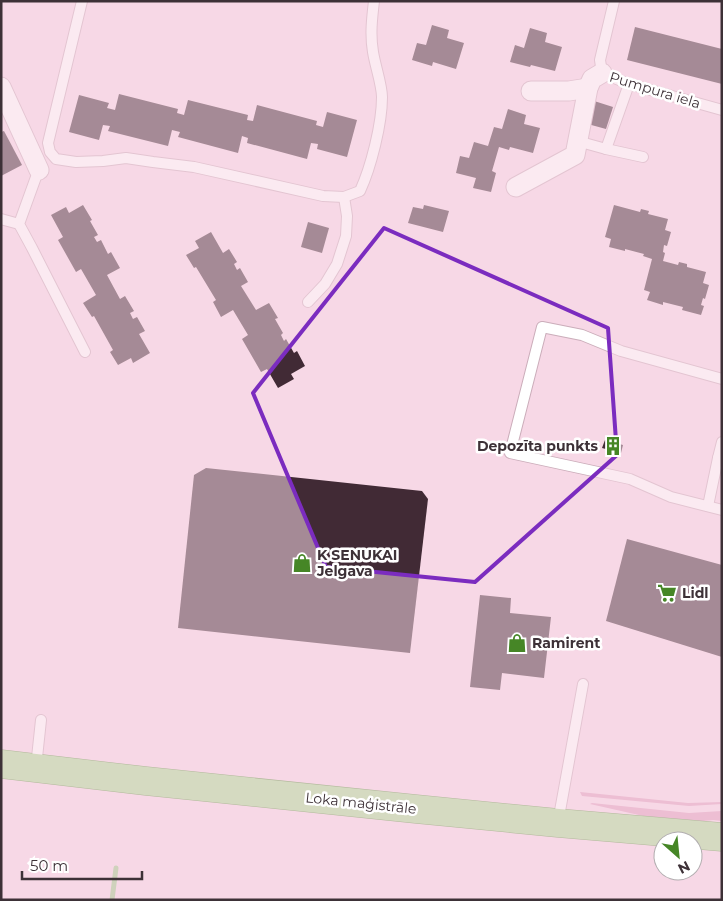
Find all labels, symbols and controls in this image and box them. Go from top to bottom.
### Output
street label: Pumpura iela [607,68,703,112]
building icon: Depozīta punkts [602,435,624,457]
place label: Depozīta punkts [477,437,599,455]
place label: K SENUKAI Jelgava [316,546,397,580]
shop icon: K SENUKAI Jelgava [291,552,313,574]
supermarket icon: Lidl [656,582,678,604]
place label: Lidl [682,584,709,602]
shop icon: Ramirent [506,632,528,654]
place label: Ramirent [532,634,600,652]
street label: Loka maģistrāle [305,788,417,818]
north arrow [653,831,703,881]
scale bar [22,848,142,880]
text: 50 m [30,856,68,875]
text: N [675,857,693,878]

